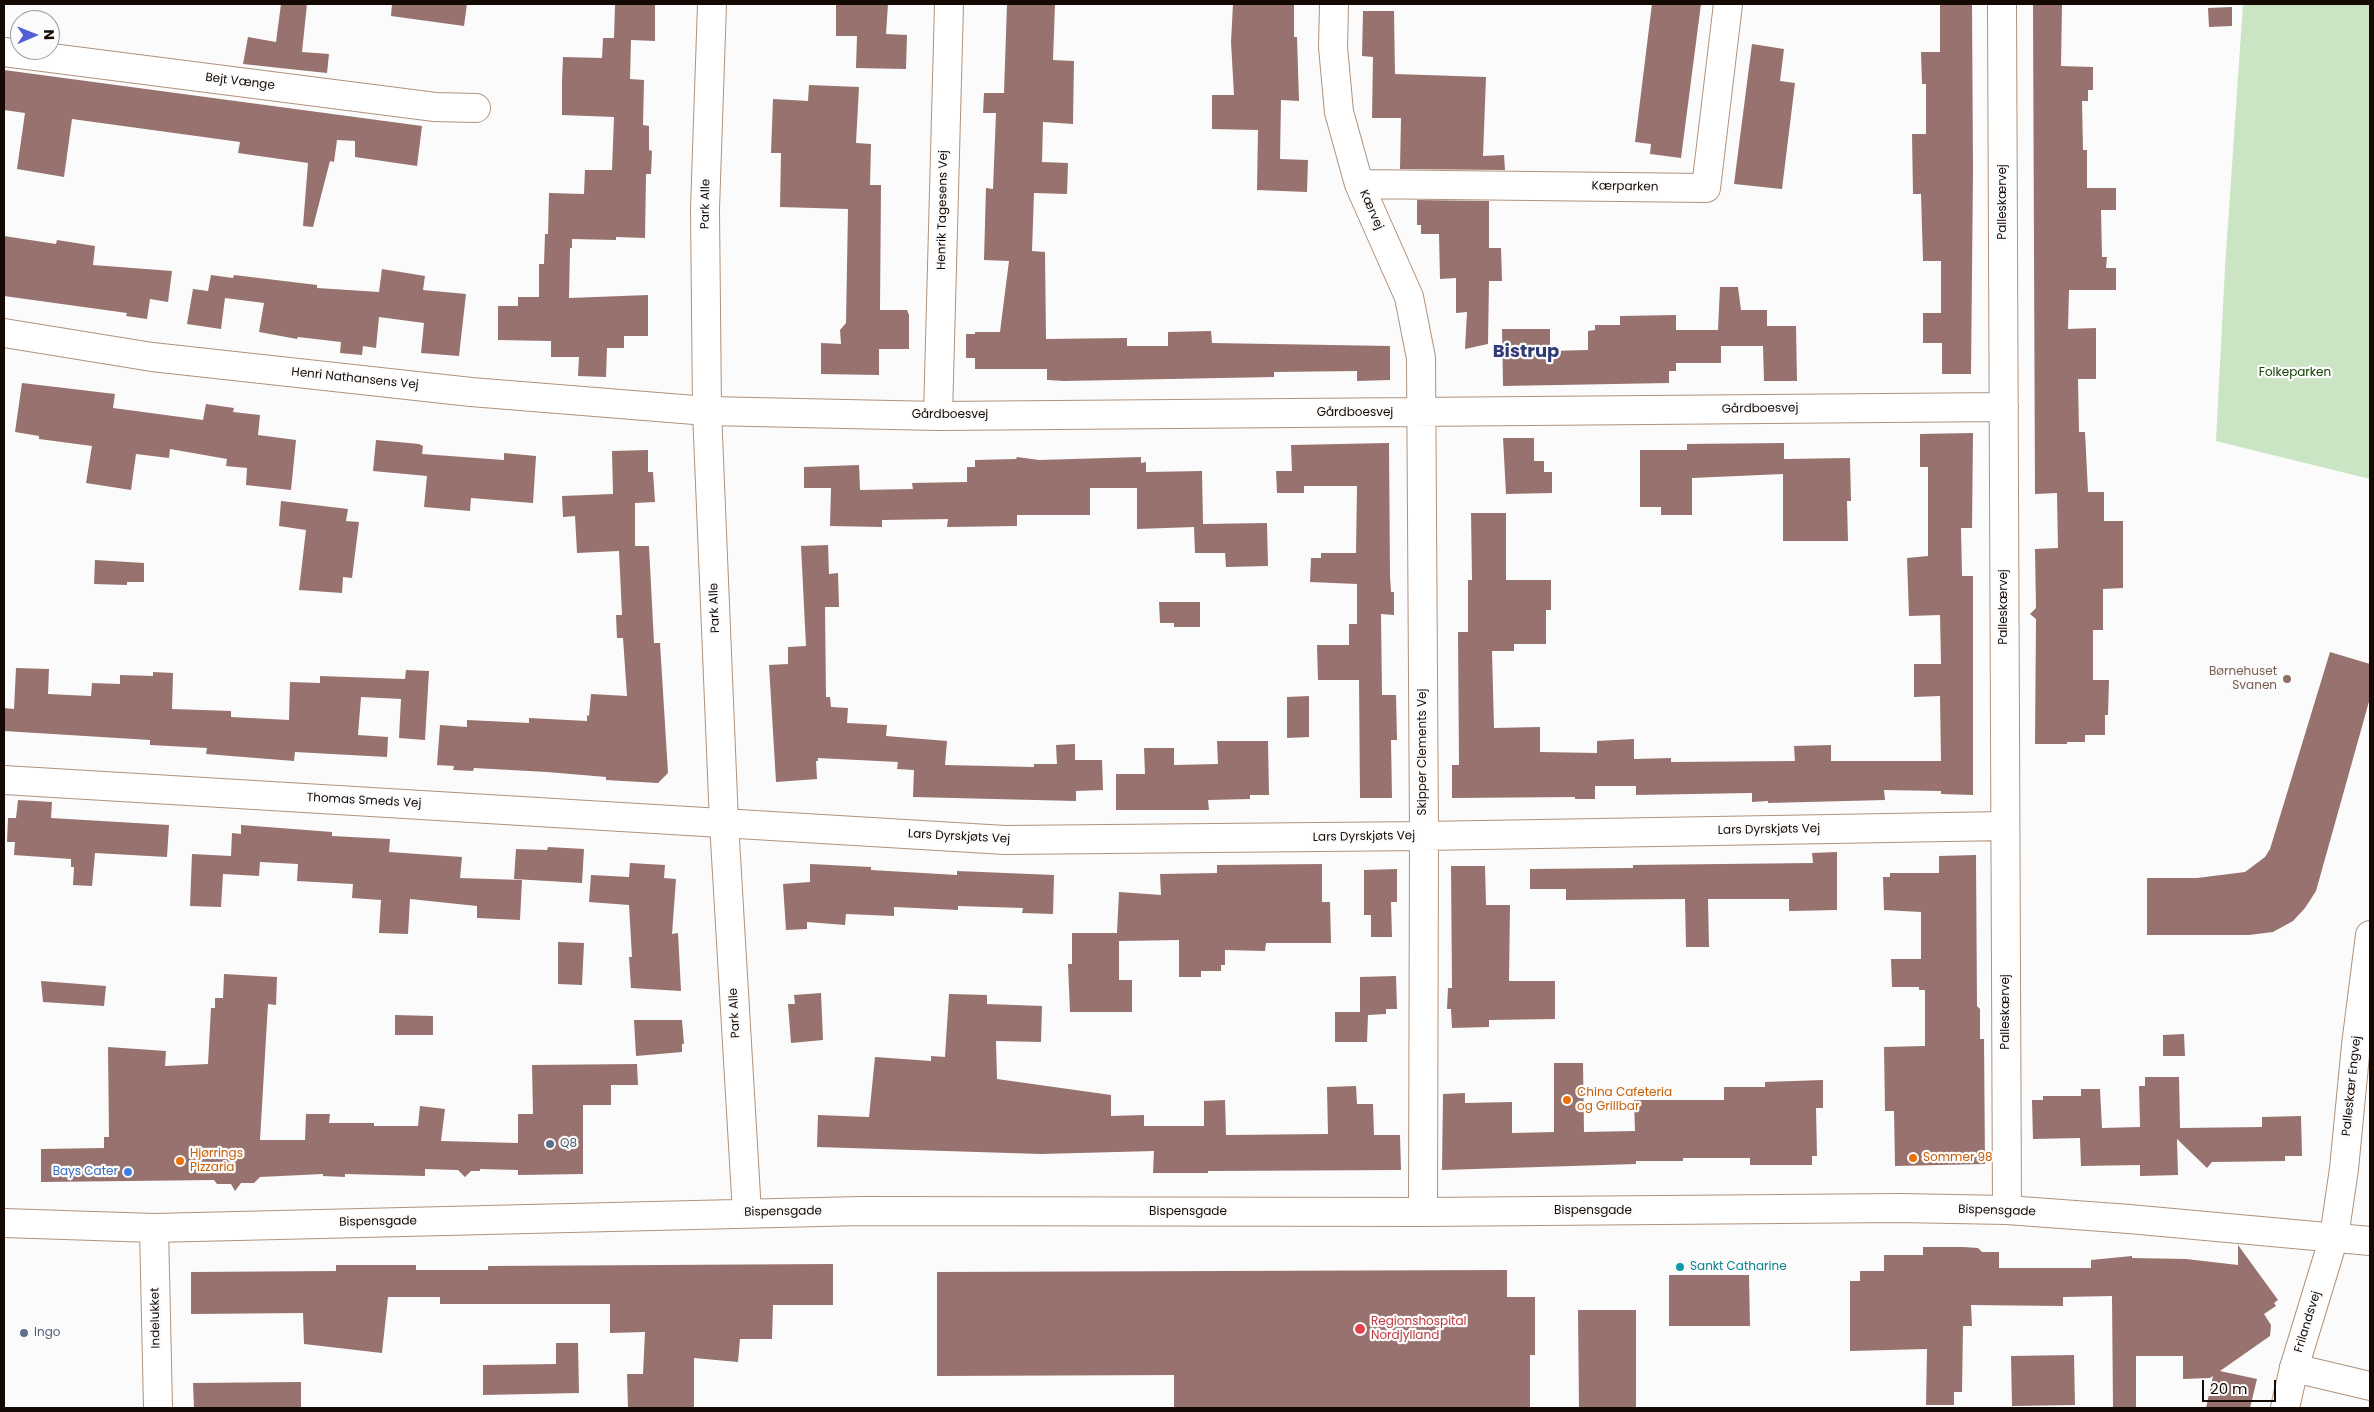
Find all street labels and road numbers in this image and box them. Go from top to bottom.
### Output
street label: Bejt Vænge [204,71,276,93]
street label: Henrik Tagesens Vej [935,150,951,270]
street label: Palleskærvej [1996,164,2010,240]
street label: Park Alle [698,179,714,229]
street label: Kærparken [1591,179,1659,195]
street label: Kærvej [1356,188,1386,232]
street label: Henri Nathansens Vej [291,365,419,393]
street label: Gårdboesvej [1722,401,1798,417]
street label: Gårdboesvej [1317,406,1393,420]
street label: Gårdboesvej [912,408,988,422]
street label: Palleskærvej [1997,569,2011,645]
street label: Park Alle [707,583,723,633]
street label: Skipper Clements Vej [1416,688,1430,816]
street label: Thomas Smeds Vej [306,791,422,811]
street label: Lars Dyrskjøts Vej [1718,822,1820,838]
street label: Lars Dyrskjøts Vej [907,827,1011,847]
street label: Lars Dyrskjøts Vej [1313,829,1415,845]
street label: Palleskærvej [1999,974,2013,1050]
street label: Park Alle [726,987,744,1039]
street label: Palleskær Engvej [2340,1035,2364,1137]
street label: Bispensgade [1958,1202,2036,1220]
street label: Bispensgade [744,1204,822,1220]
street label: Bispensgade [1554,1204,1632,1218]
street label: Bispensgade [1149,1205,1227,1219]
street label: Bispensgade [339,1214,417,1230]
street label: Indelukket [148,1287,164,1349]
street label: Frilandsvej [2292,1289,2324,1355]

